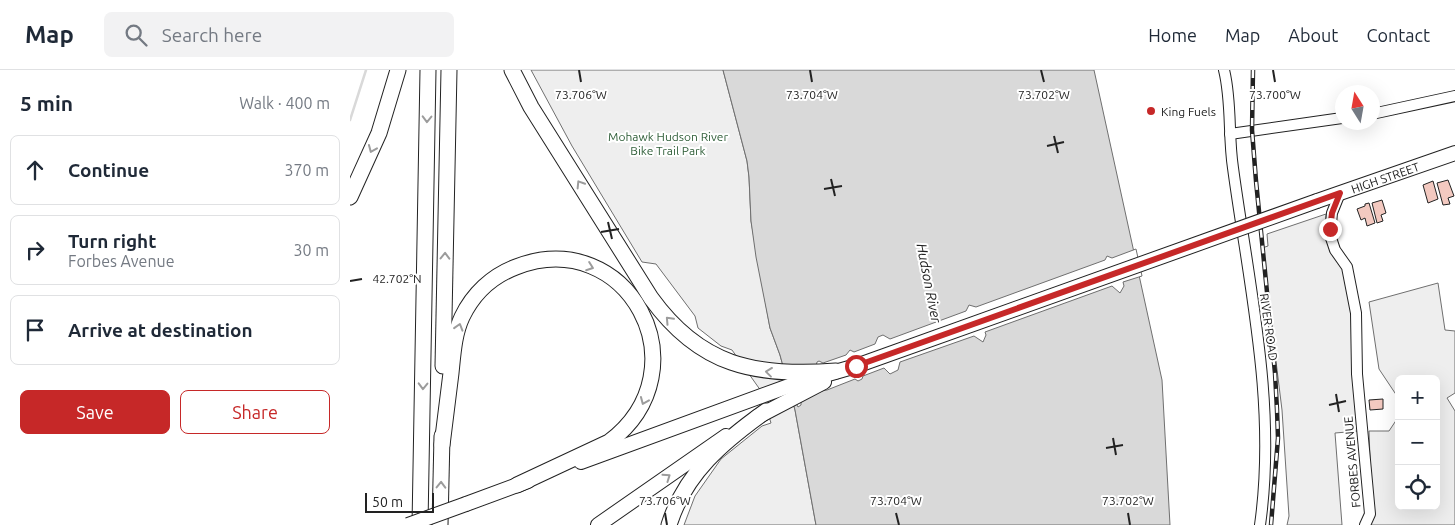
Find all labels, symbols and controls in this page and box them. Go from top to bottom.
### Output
search box [104,12,454,57]
text: Map [25,21,74,48]
icon: search [122,21,150,49]
text: Search here [162,24,262,46]
text: Home [1148,25,1197,45]
text: Map [1225,25,1260,45]
text: About [1288,25,1338,45]
text: Contact [1366,25,1430,45]
north arrow [1335,85,1380,130]
text: 73.706°W [555,88,607,101]
text: 73.704°W [786,88,838,101]
text: 73.702°W [1018,88,1070,101]
text: 73.700°W [1249,88,1301,101]
text: 5 min [20,91,73,115]
text: Walk · 400 m [239,94,330,112]
marker: King Fuels [1145,105,1157,117]
place label: King Fuels [1161,105,1216,118]
one-way arrow [422,115,432,123]
park label: Mohawk Hudson River Bike Trail Park [608,130,728,157]
one-way arrow [368,145,378,153]
icon: ahead [21,156,49,184]
text: Continue [68,159,149,181]
street label: HIGH STREET [1349,159,1421,195]
text: 370 m [284,161,329,179]
one-way arrow [576,181,586,190]
route end [1319,218,1342,241]
text: Turn right [68,230,156,252]
icon: right [21,236,49,264]
text: 30 m [293,241,329,259]
water label: Hudson River [913,242,945,325]
text: Forbes Avenue [68,252,175,270]
one-way arrow [440,252,450,260]
one-way arrow [585,261,594,271]
text: 42.702°N [372,272,422,285]
street label: RIVER ROAD [1258,292,1280,362]
icon: arrive [21,316,49,344]
one-way arrow [665,317,674,326]
text: Arrive at destination [68,319,253,341]
one-way arrow [453,324,463,332]
route start [845,355,868,378]
one-way arrow [765,367,774,377]
map controls [1395,375,1440,510]
button: + [1395,375,1440,420]
one-way arrow [418,382,428,390]
button: Save [20,390,170,434]
button: Share [180,390,330,434]
one-way arrow [639,396,650,405]
street label: FORBES AVENUE [1342,416,1362,508]
button: − [1395,420,1440,465]
button: locate [1395,465,1440,510]
one-way arrow [661,474,671,483]
one-way arrow [436,481,446,488]
scale bar [365,490,434,513]
text: 50 m [372,494,403,510]
text: 73.706°W [639,494,691,507]
text: 73.704°W [870,494,922,507]
text: 73.702°W [1102,494,1154,507]

